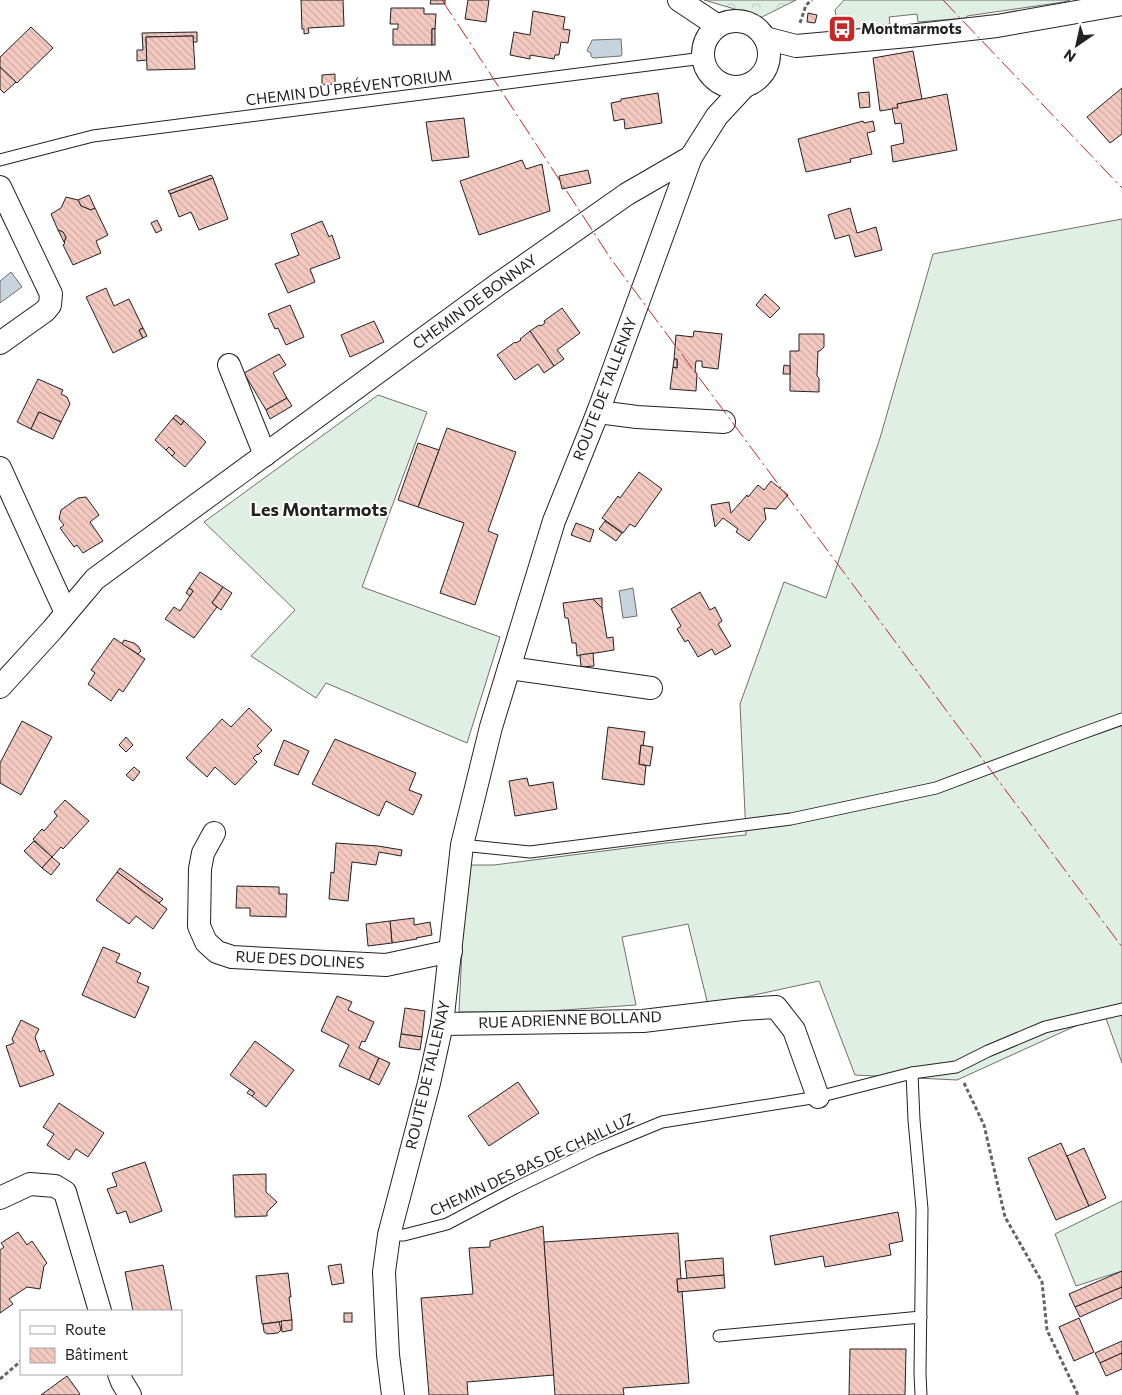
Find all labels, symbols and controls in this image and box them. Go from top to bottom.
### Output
bus stop icon: Montmarmots [827,14,857,44]
place label: Montmarmots [861,19,962,37]
north arrow [1052,20,1102,70]
text: N [1060,46,1079,66]
street label: CHEMIN DU PRÉVENTORIUM [245,64,453,109]
street label: CHEMIN DE BONNAY [409,250,540,352]
street label: ROUTE DE TALLENAY [568,314,640,463]
district label: Les Montarmots [250,498,388,520]
street label: RUE DES DOLINES [235,947,365,971]
street label: ROUTE DE TALLENAY [401,998,453,1151]
street label: RUE ADRIENNE BOLLAND [478,1007,662,1031]
street label: CHEMIN DES BAS DE CHAILLUZ [427,1109,637,1219]
legend [20,1310,182,1375]
text: Route [65,1320,106,1338]
text: Bâtiment [65,1345,128,1363]

